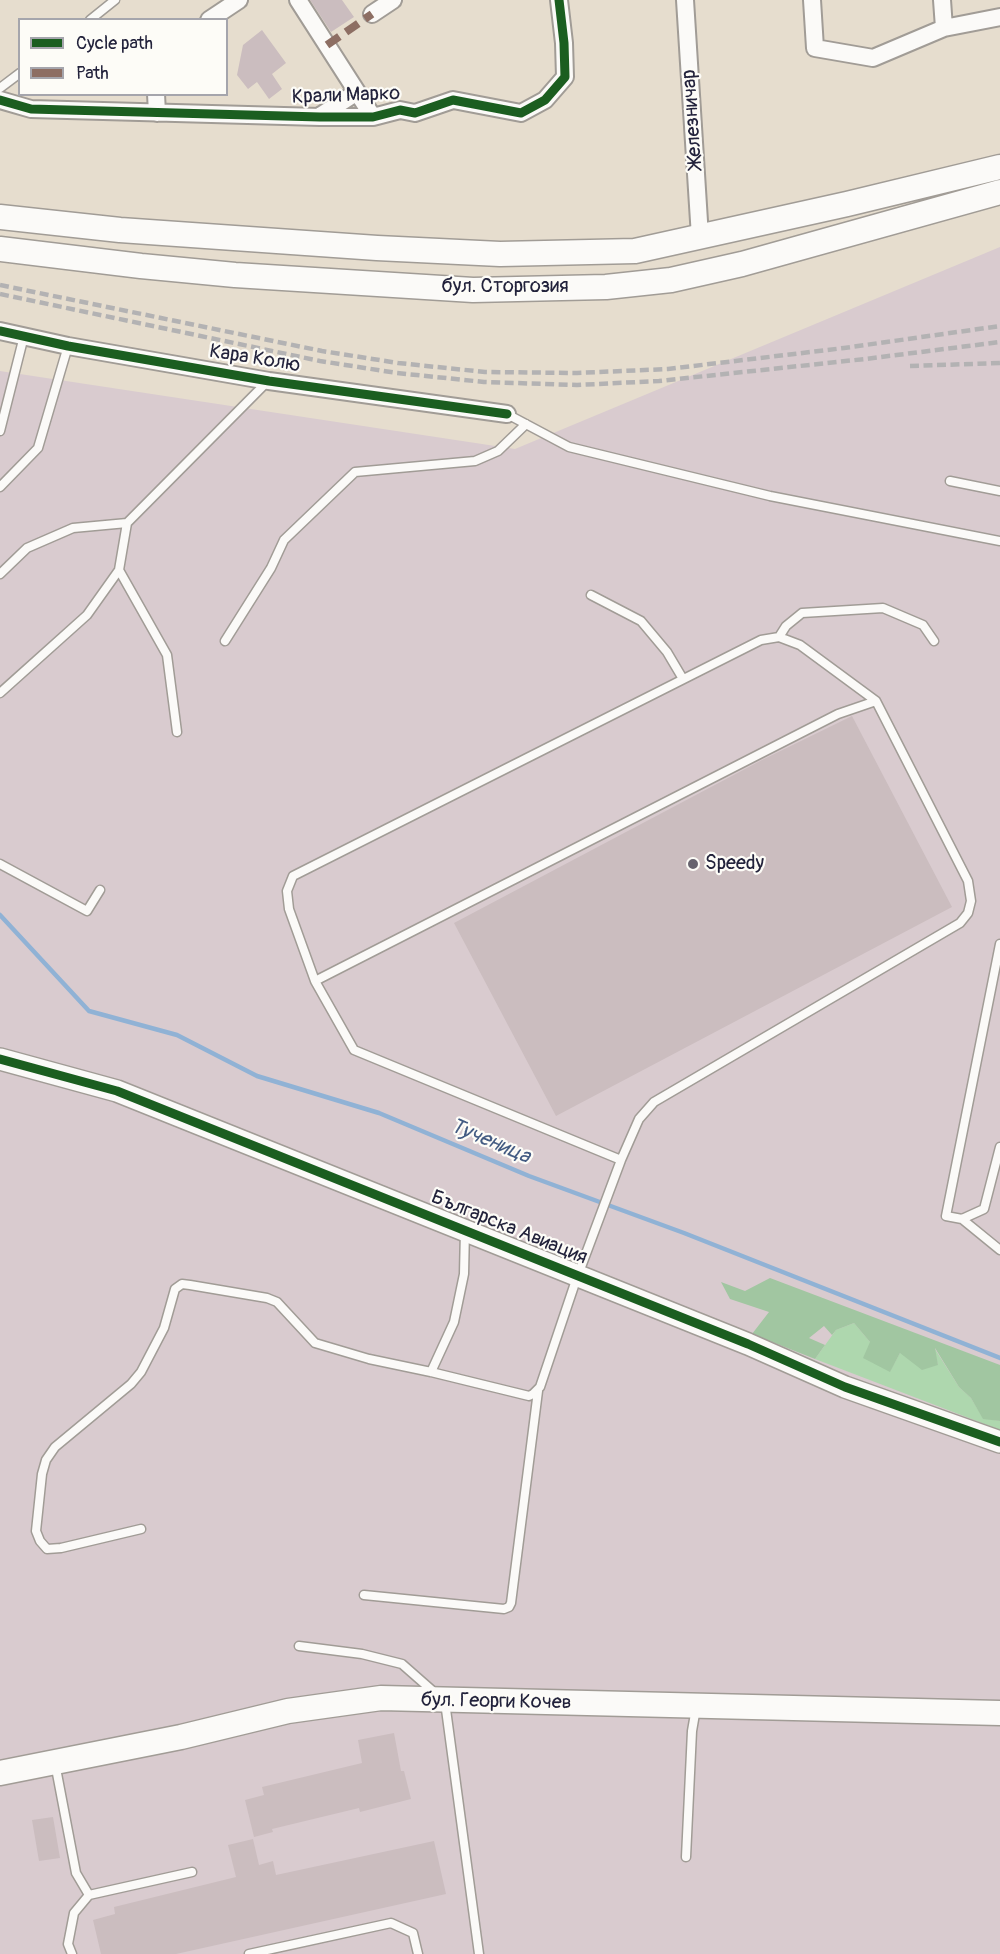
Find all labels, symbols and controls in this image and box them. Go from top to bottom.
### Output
legend [18,18,228,96]
text: Cycle path [76,32,153,55]
text: Path [76,62,109,85]
street label: Железничар [678,68,708,170]
street label: Крали Марко [292,82,400,110]
street label: бул. Сторгозия [441,275,569,299]
street label: Кара Колю [208,340,302,378]
place label: Speedy [705,852,764,876]
marker: Speedy [686,857,700,871]
water label: Тученица [446,1114,534,1170]
street label: Българска Авиация [427,1186,591,1270]
street label: бул. Георги Кочев [420,1689,572,1715]

